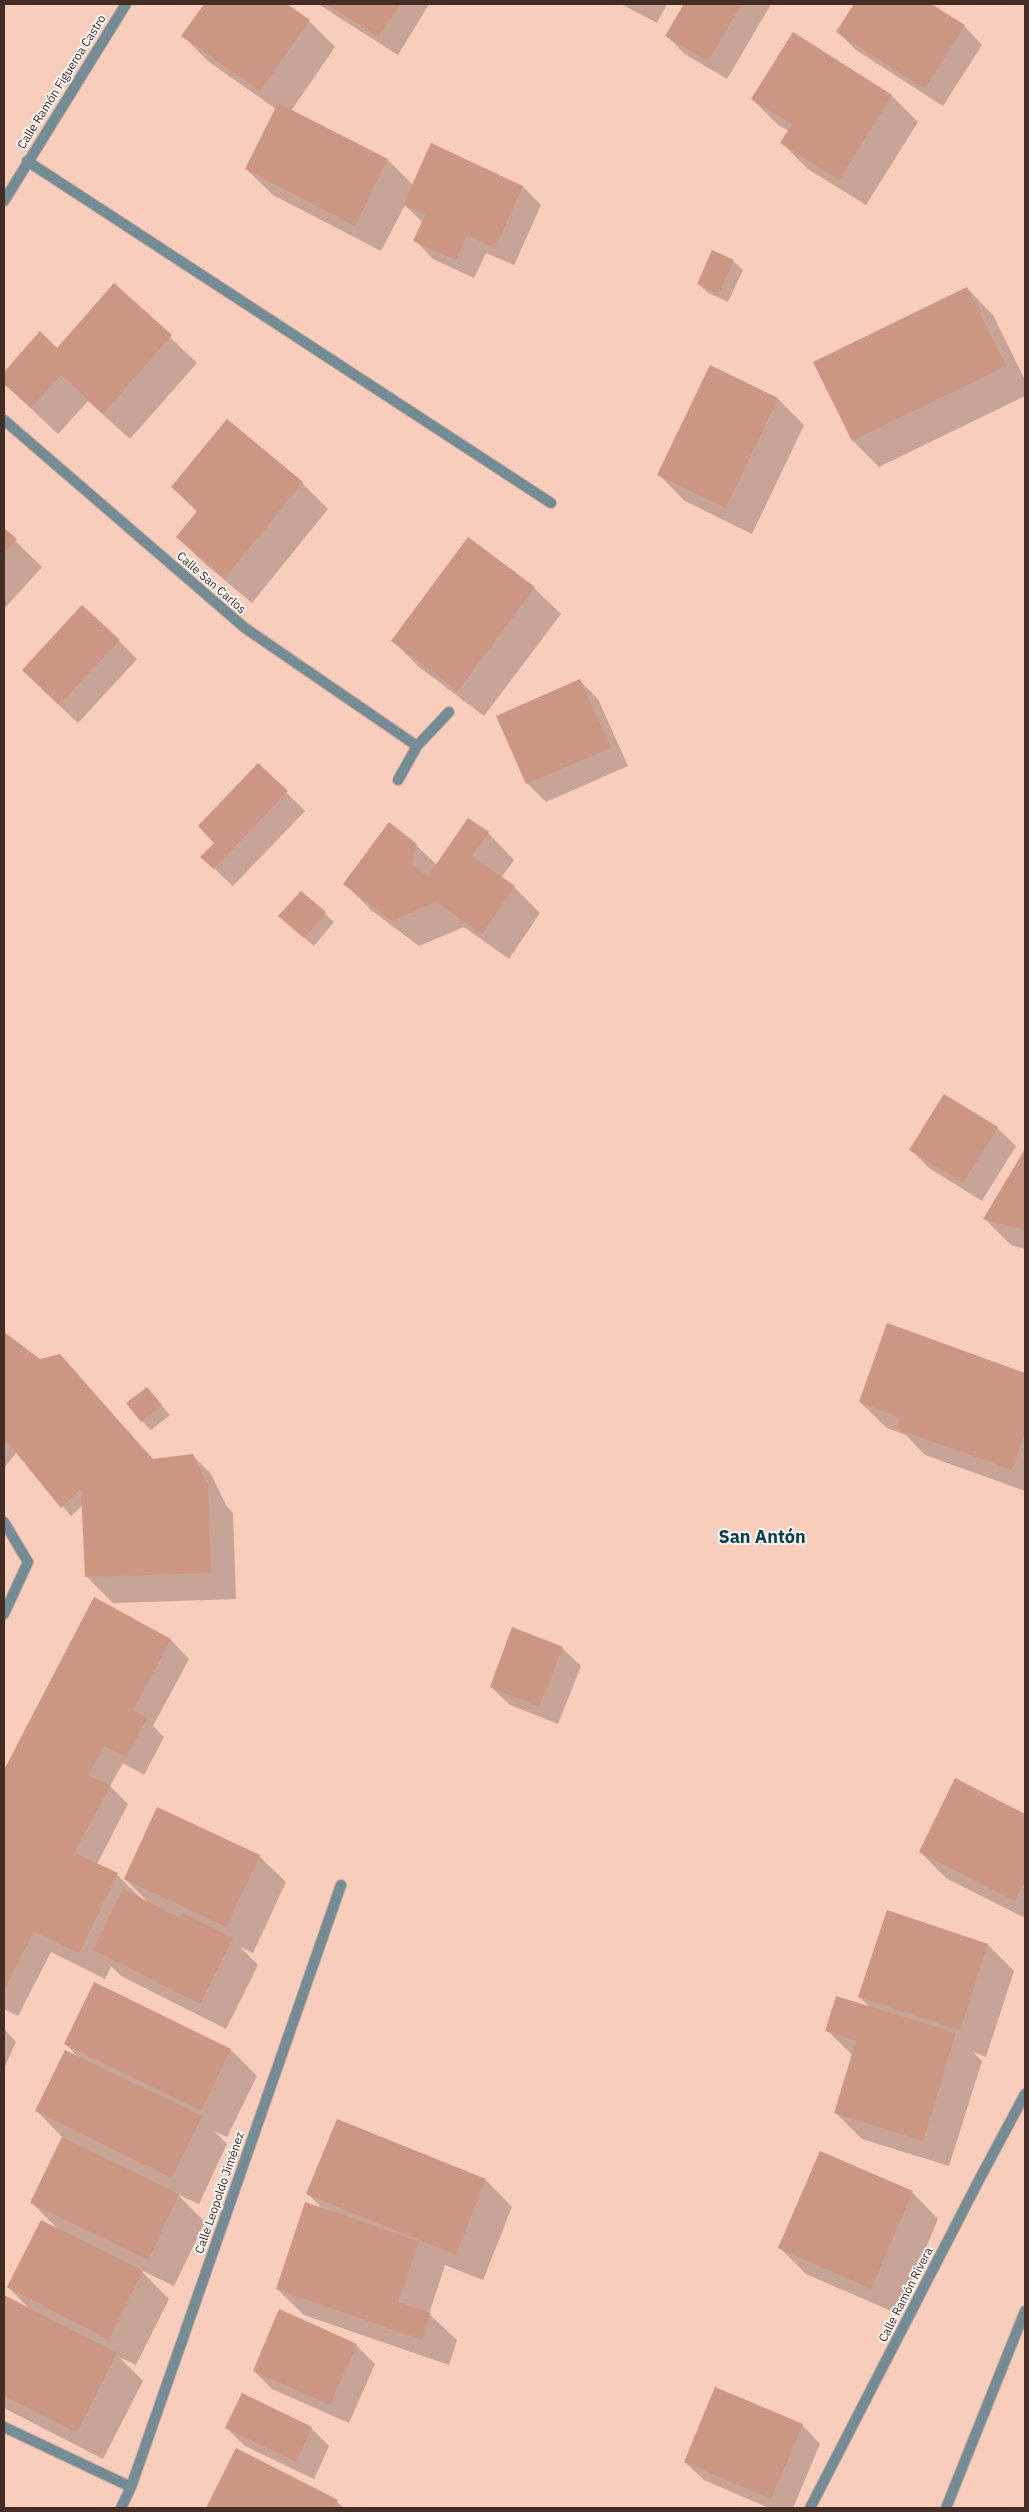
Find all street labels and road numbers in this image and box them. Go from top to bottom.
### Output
street label: Calle Ramón Figueroa Castro [15,12,109,152]
street label: Calle San Carlos [173,549,249,617]
street label: Calle Leopoldo Jiménez [192,2130,248,2256]
street label: Calle Ramón Rivera [876,2245,936,2345]

